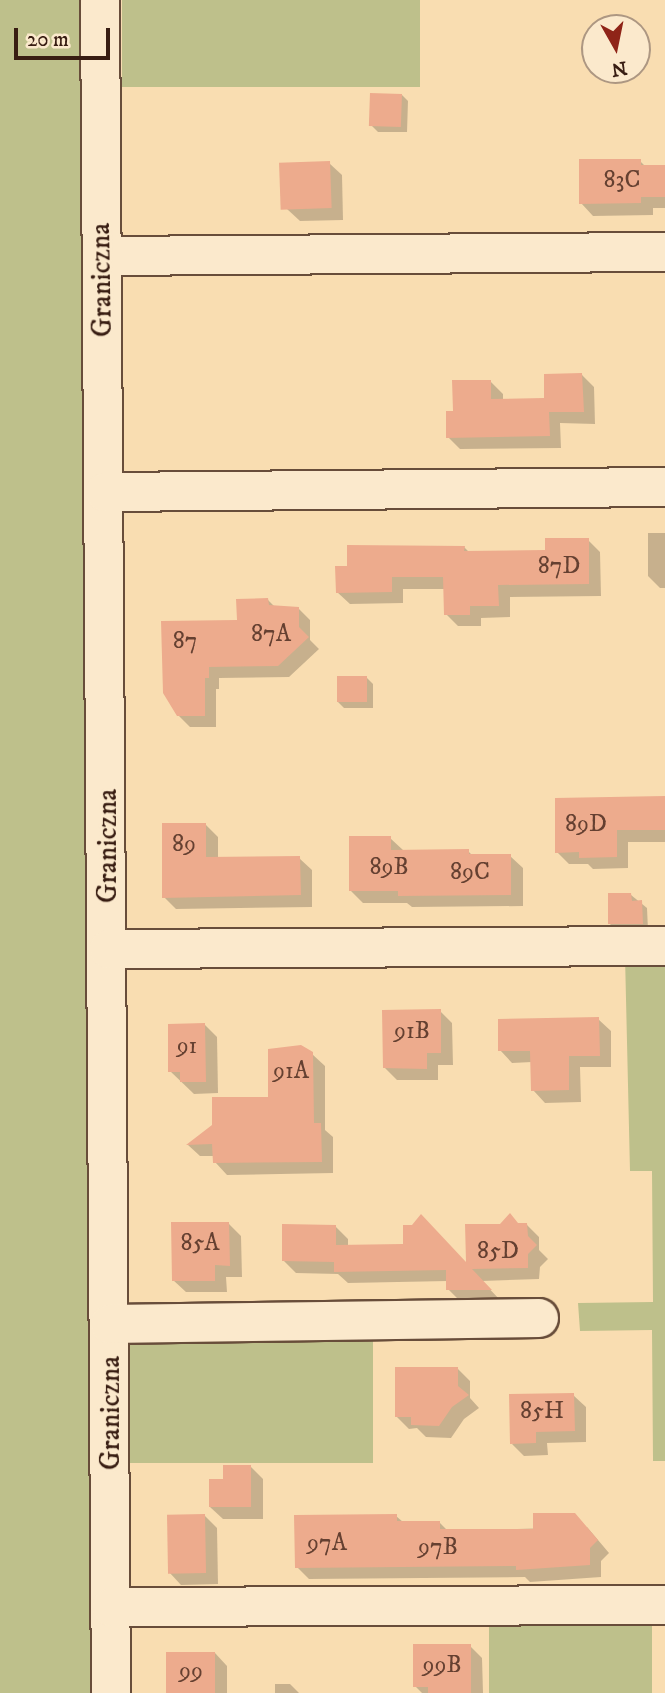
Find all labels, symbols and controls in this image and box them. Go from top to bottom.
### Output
scale bar [18,14,114,58]
north arrow [581,14,651,84]
text: 20 m [27,27,69,53]
text: N [610,56,629,81]
house number: 83C [604,167,640,195]
street label: Graniczna [84,222,120,338]
house number: 87D [538,553,580,581]
house number: 87A [251,621,291,649]
house number: 87 [173,628,197,656]
street label: Graniczna [91,789,125,903]
house number: 89D [565,811,607,839]
house number: 89 [172,831,196,859]
house number: 89B [369,854,409,882]
house number: 89C [450,859,490,887]
house number: 91B [394,1018,430,1046]
house number: 91 [177,1033,197,1061]
house number: 91A [273,1058,309,1086]
house number: 85A [180,1230,220,1258]
house number: 85D [477,1238,519,1266]
street label: Graniczna [94,1356,128,1470]
house number: 85H [520,1398,564,1426]
house number: 97A [307,1530,347,1558]
house number: 97B [418,1534,458,1562]
house number: 99B [422,1652,462,1680]
house number: 99 [179,1658,203,1686]

